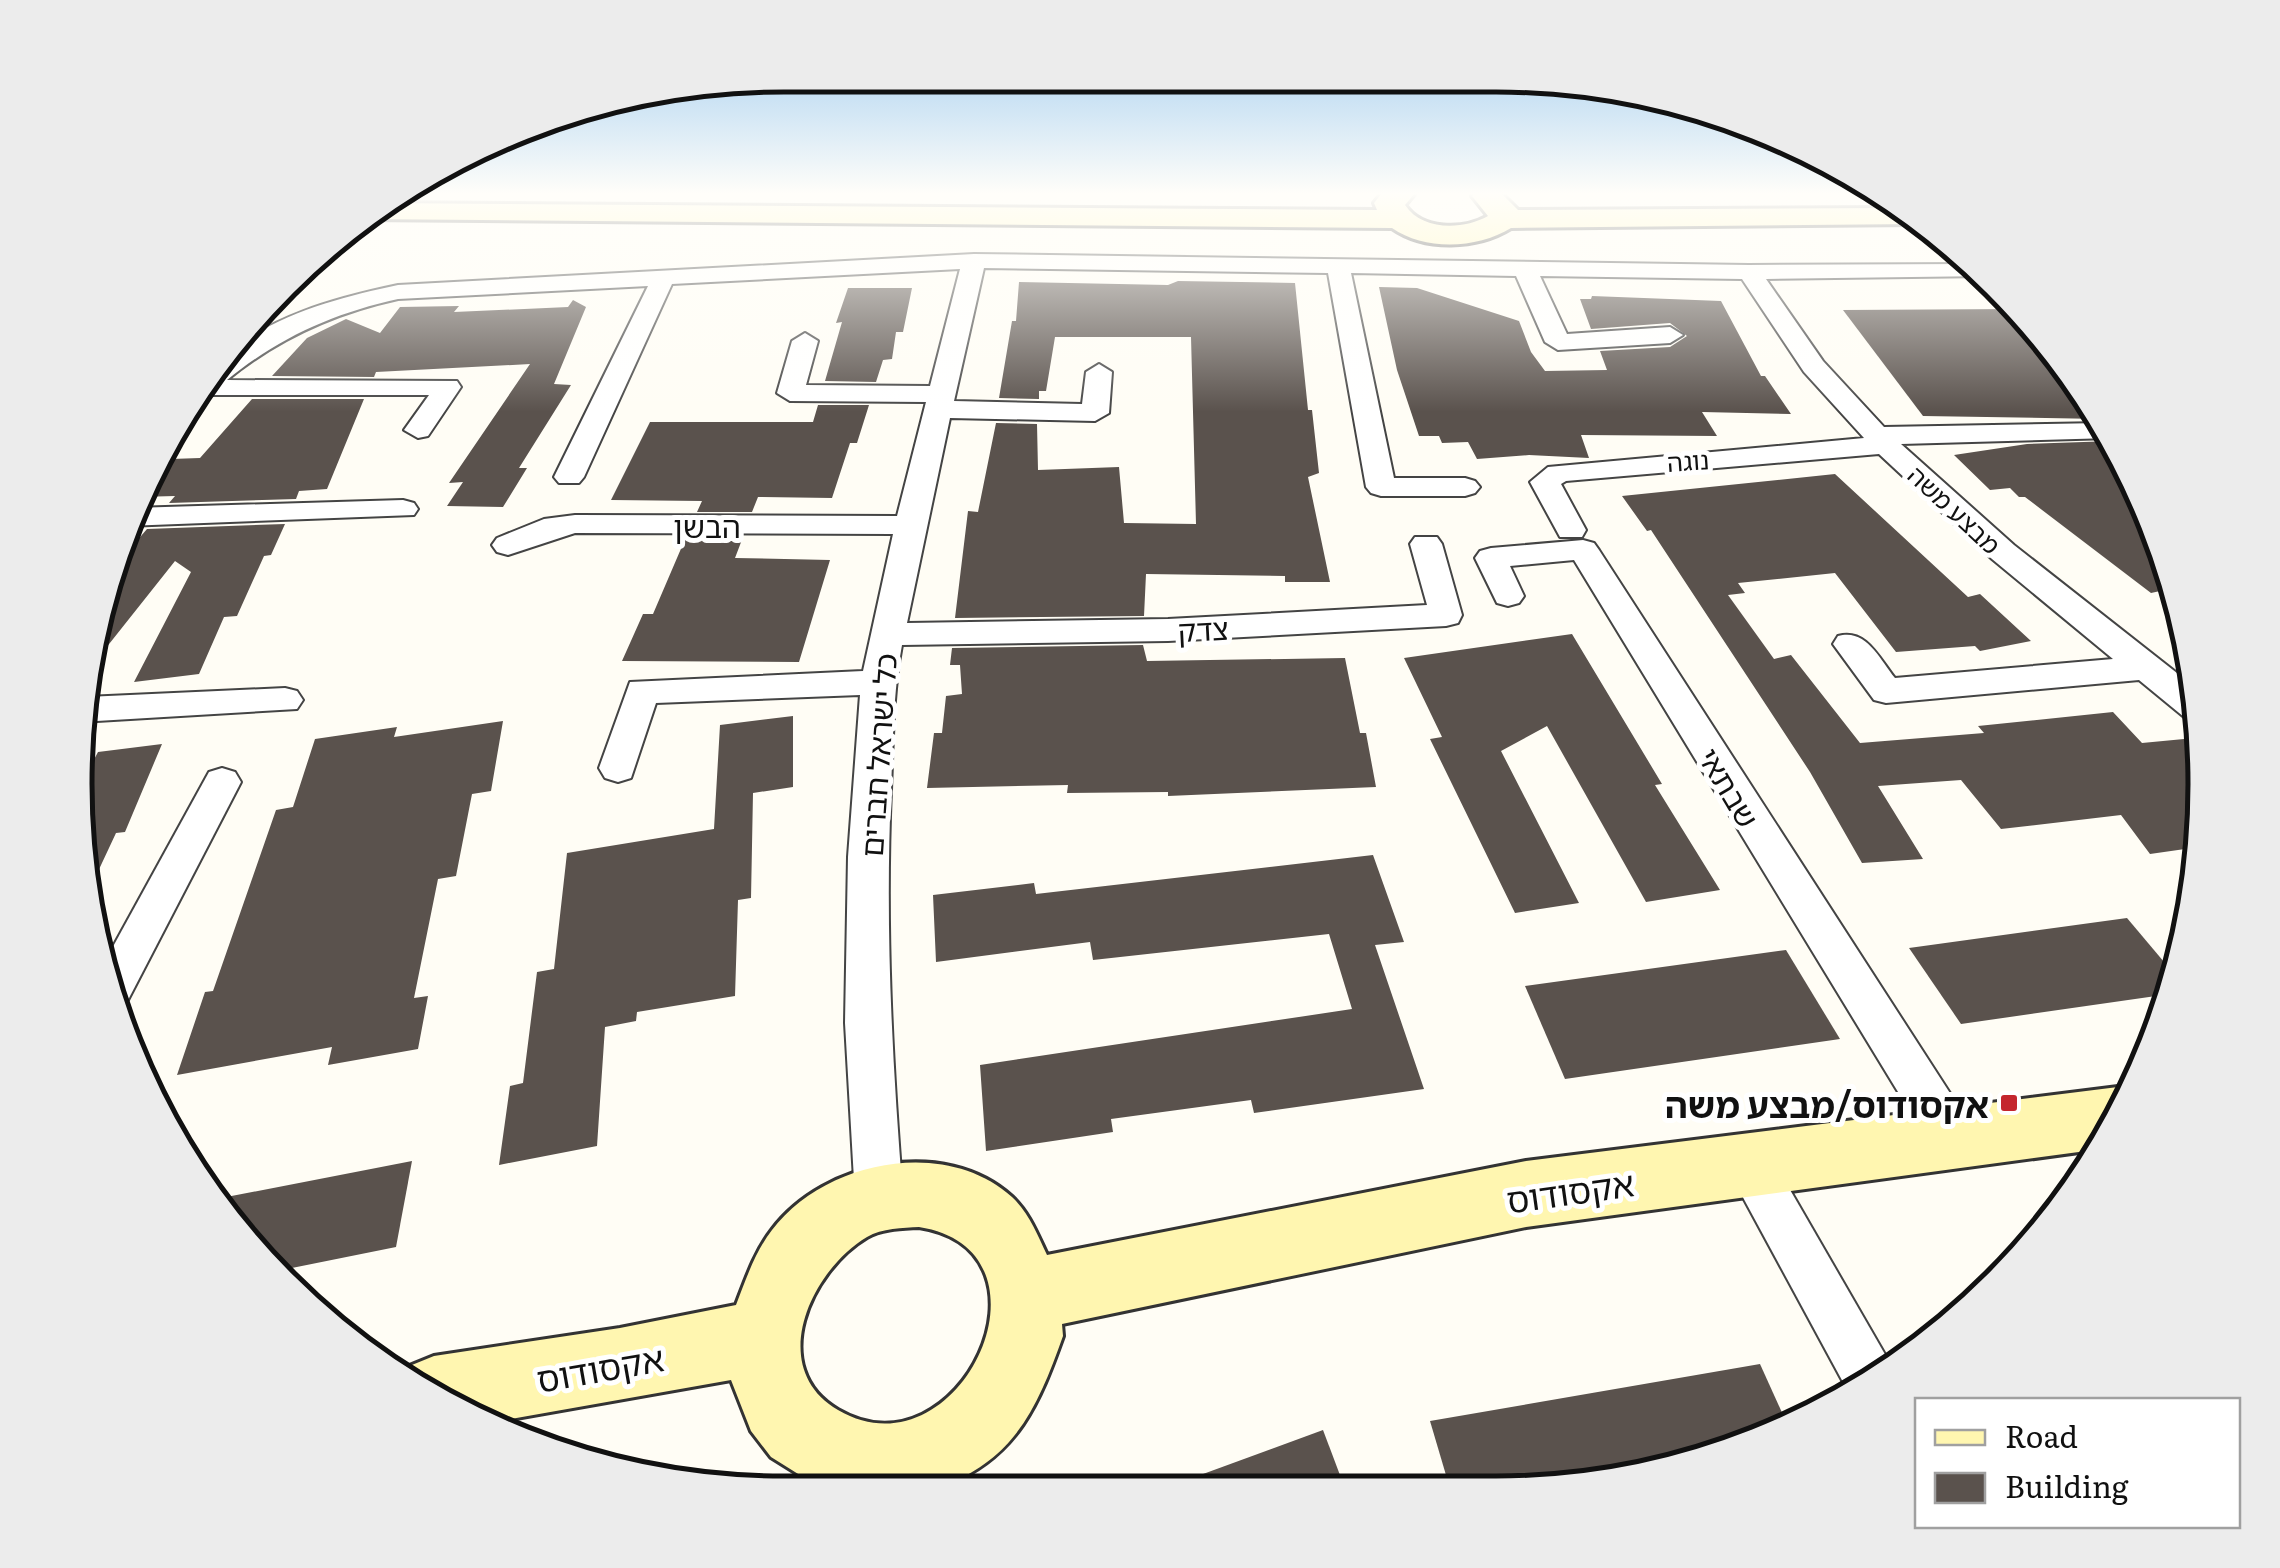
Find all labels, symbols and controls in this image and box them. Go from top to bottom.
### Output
street label: נוגה [1666,440,1710,480]
street label: מבצע משה [1900,456,2010,562]
street label: הבשן [673,503,741,547]
street label: צדק [1176,605,1230,651]
street label: כל ישראל חברים [848,652,906,858]
street label: שבתאי [1689,739,1771,835]
place label: אקסודוס/מבצע משה [1665,1077,1989,1129]
marker: אקסודוס/מבצע משה [1998,1092,2020,1114]
street label: אקסודוס [1503,1155,1637,1225]
street label: אקסודוס [532,1330,668,1404]
legend [1915,1398,2240,1528]
text: Road [2005,1413,2078,1457]
text: Building [2005,1463,2129,1507]

